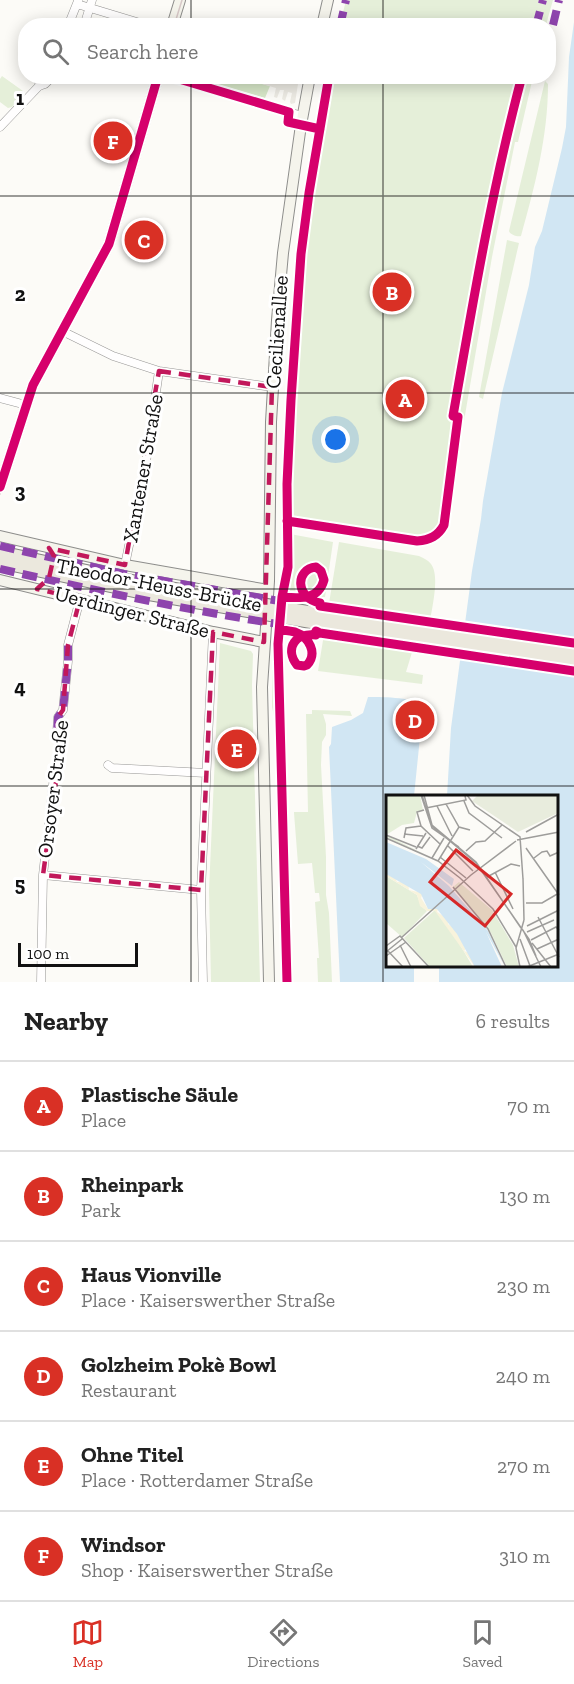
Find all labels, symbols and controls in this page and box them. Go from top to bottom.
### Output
search box [18,18,556,84]
icon: search [39,35,72,68]
text: Search here [87,38,198,65]
text: 1 [16,86,24,110]
pin: F [94,118,132,164]
pin: C [124,218,164,262]
pin: B [372,270,412,314]
street label: Cecilienallee [260,274,293,389]
text: 2 [15,282,26,306]
pin: A [386,376,424,422]
street label: Xantener Straße [117,392,168,544]
your location [321,425,350,454]
text: 3 [15,479,26,503]
street label: Theodor-Heuss-Brücke [54,552,264,617]
street label: Uerdinger Straße [52,580,212,643]
text: 4 [14,675,26,699]
pin: D [396,698,434,742]
street label: Orsoyer Straße [32,718,73,859]
pin: E [218,726,256,771]
inset map [386,795,559,967]
text: 5 [15,872,25,896]
scale bar [18,940,138,968]
text: 100 m [27,944,69,963]
text: Nearby [24,1005,108,1037]
text: 6 results [476,1009,550,1033]
text: Plastische Säule [81,1081,238,1108]
text: A [37,1094,50,1118]
text: 70 m [507,1094,550,1118]
text: Place [81,1108,126,1132]
text: Rheinpark [81,1171,183,1198]
text: B [37,1184,50,1208]
text: 130 m [499,1184,550,1208]
text: Park [81,1198,121,1222]
text: Haus Vionville [81,1261,222,1288]
text: C [37,1274,50,1298]
text: 230 m [497,1274,550,1298]
text: Place · Kaiserswerther Straße [81,1288,335,1312]
text: Golzheim Pokè Bowl [81,1351,276,1378]
text: D [37,1364,50,1388]
text: 240 m [496,1364,550,1388]
text: Restaurant [81,1378,177,1402]
text: Ohne Titel [81,1441,184,1468]
text: E [38,1454,49,1478]
text: 270 m [497,1454,550,1478]
text: Place · Rotterdamer Straße [81,1468,313,1492]
text: Windsor [81,1531,166,1558]
text: F [38,1544,49,1568]
text: 310 m [499,1544,550,1568]
text: Shop · Kaiserswerther Straße [81,1558,333,1582]
tab: Map [71,1616,104,1671]
tab: Directions [247,1616,320,1671]
tab: Saved [462,1616,503,1671]

